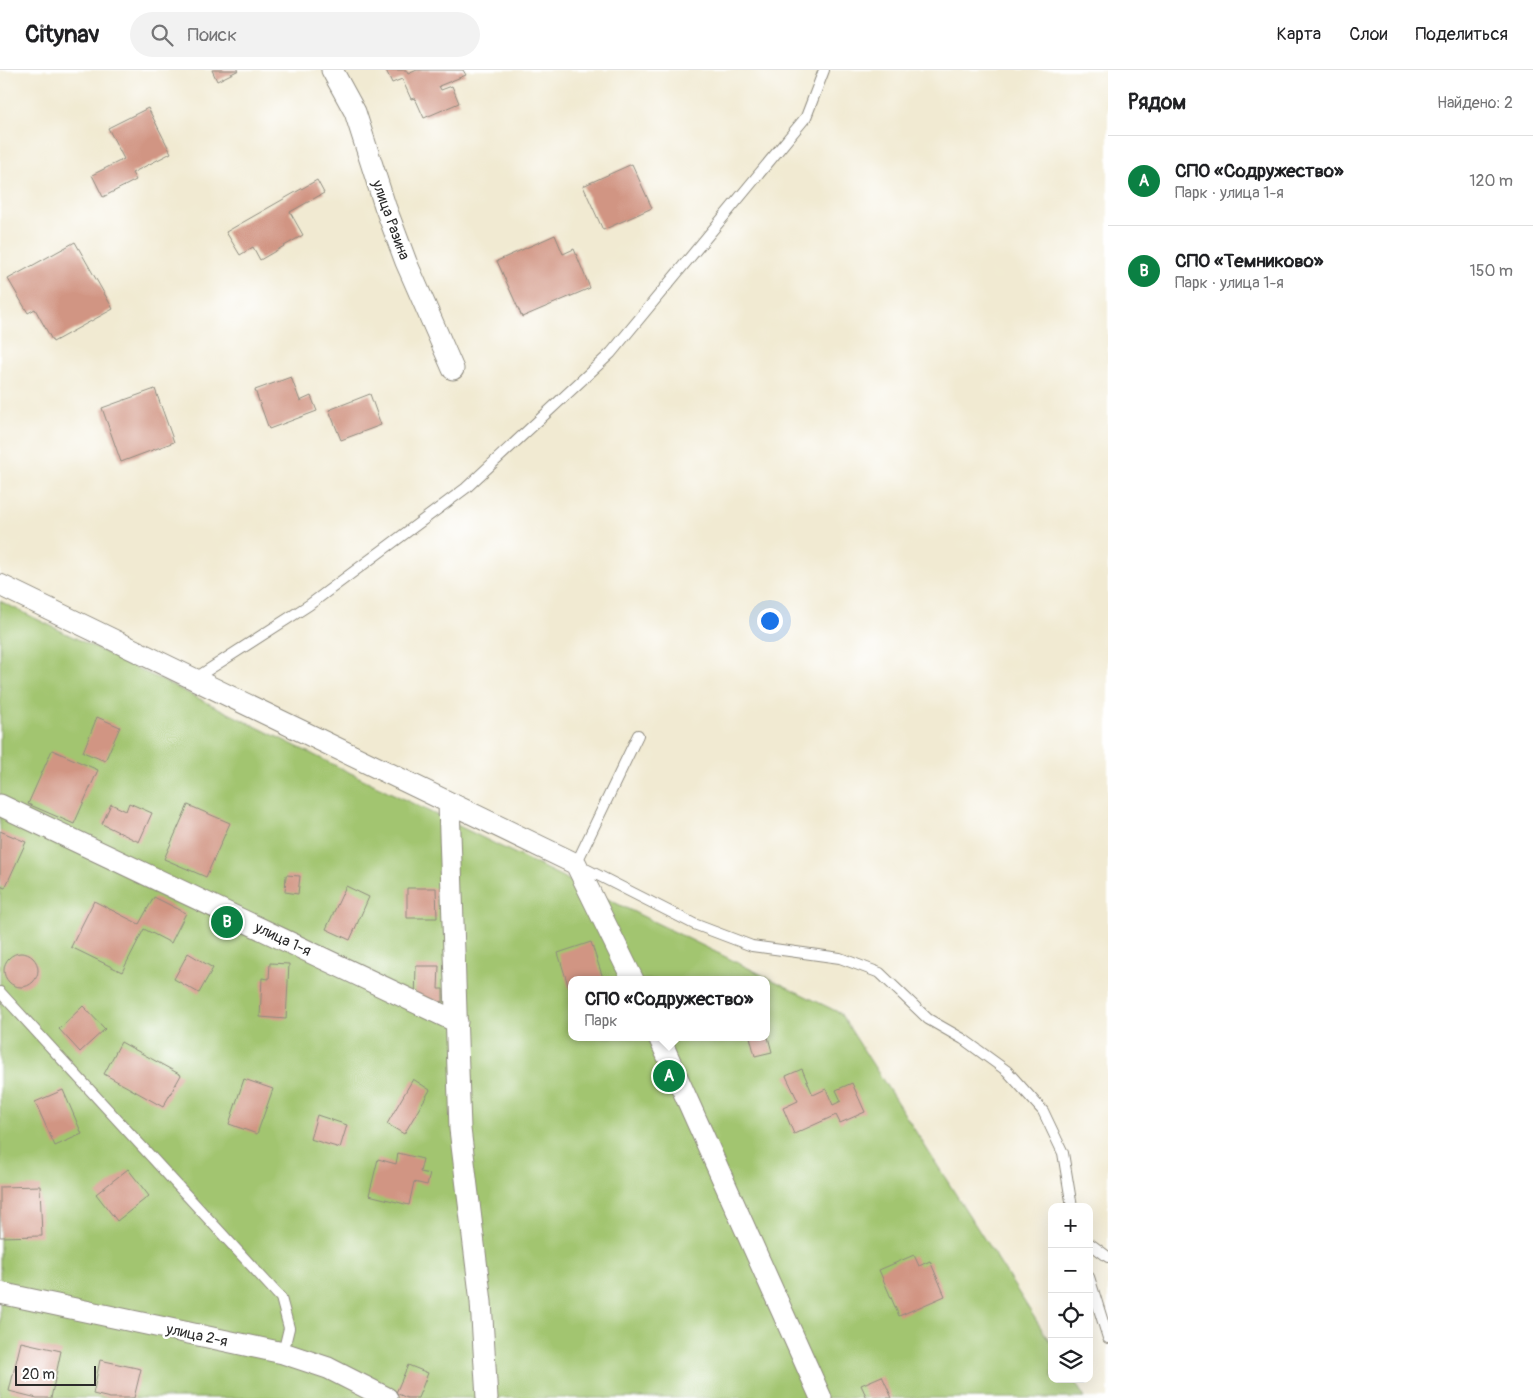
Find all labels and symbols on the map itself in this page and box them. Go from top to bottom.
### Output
street label: улица Разина [367,177,414,263]
your location [757,608,783,634]
pin: B [211,903,243,941]
street label: улица 1-я [251,918,314,961]
pin: A [653,1057,685,1095]
street label: улица 2-я [163,1319,229,1351]
scale bar [15,1363,96,1386]

